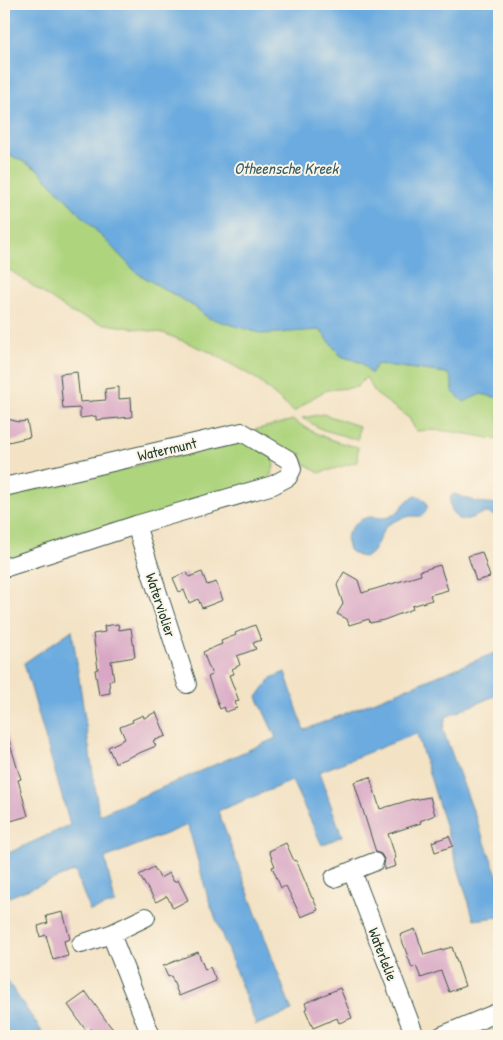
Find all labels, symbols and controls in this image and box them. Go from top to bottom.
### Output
water label: Otheensche Kreek [234,157,339,179]
street label: Watermunt [135,432,199,466]
street label: Waterviolier [141,570,181,640]
street label: Waterlelie [363,924,403,984]

